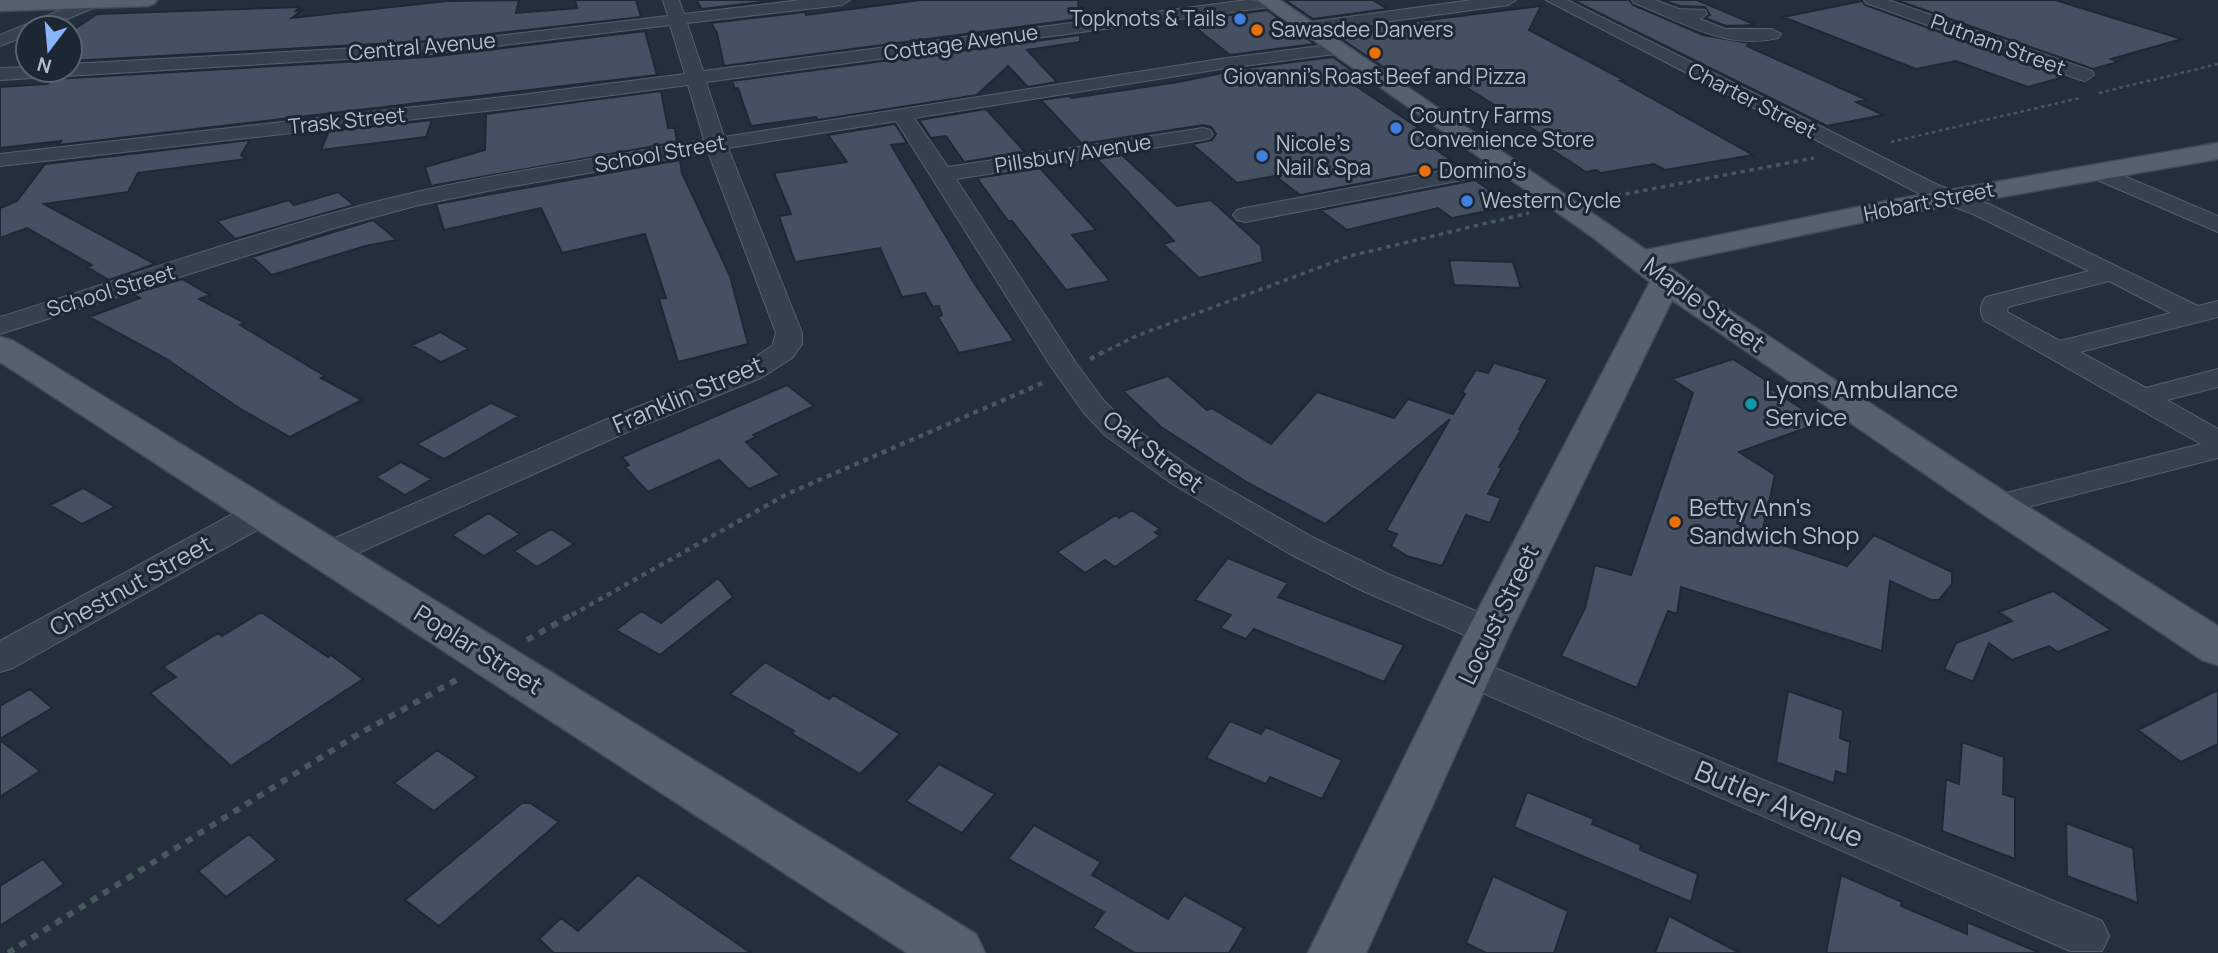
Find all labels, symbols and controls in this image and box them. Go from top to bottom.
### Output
place label: Topknots & Tails [1070,4,1226,32]
street label: Putnam Street [1927,7,2070,81]
marker: Topknots & Tails [1232,11,1248,27]
north arrow [14,14,84,84]
place label: Sawasdee Danvers [1271,15,1454,43]
street label: Cottage Avenue [882,17,1040,67]
marker: Sawasdee Danvers [1249,22,1265,38]
street label: Central Avenue [347,26,497,66]
marker: Giovanni’s Roast Beef and Pizza [1367,45,1383,61]
text: N [34,51,54,80]
street label: Charter Street [1684,56,1821,144]
place label: Giovanni’s Roast Beef and Pizza [1224,62,1526,90]
street label: Trask Street [287,100,407,140]
place label: Country Farms Convenience Store [1410,101,1595,153]
marker: Country Farms Convenience Store [1388,120,1404,136]
street label: Pillsbury Avenue [993,127,1153,179]
street label: School Street [592,128,728,178]
place label: Nicole’s Nail & Spa [1276,129,1371,181]
marker: Nicole’s Nail & Spa [1254,148,1270,164]
place label: Domino's [1439,156,1526,184]
marker: Domino's [1417,163,1433,179]
street label: Hobart Street [1861,175,1997,227]
place label: Western Cycle [1481,186,1621,214]
marker: Western Cycle [1459,193,1475,209]
street label: Maple Street [1637,249,1772,359]
street label: School Street [43,257,178,323]
street label: Franklin Street [607,347,768,440]
place label: Lyons Ambulance Service [1765,372,1958,433]
marker: Lyons Ambulance Service [1743,396,1759,412]
street label: Oak Street [1097,402,1211,499]
place label: Betty Ann's Sandwich Shop [1689,490,1859,551]
marker: Betty Ann's Sandwich Shop [1667,514,1683,530]
street label: Chestnut Street [43,526,217,643]
street label: Locust Street [1450,539,1546,690]
street label: Poplar Street [408,596,549,701]
street label: Butler Avenue [1689,751,1869,856]

